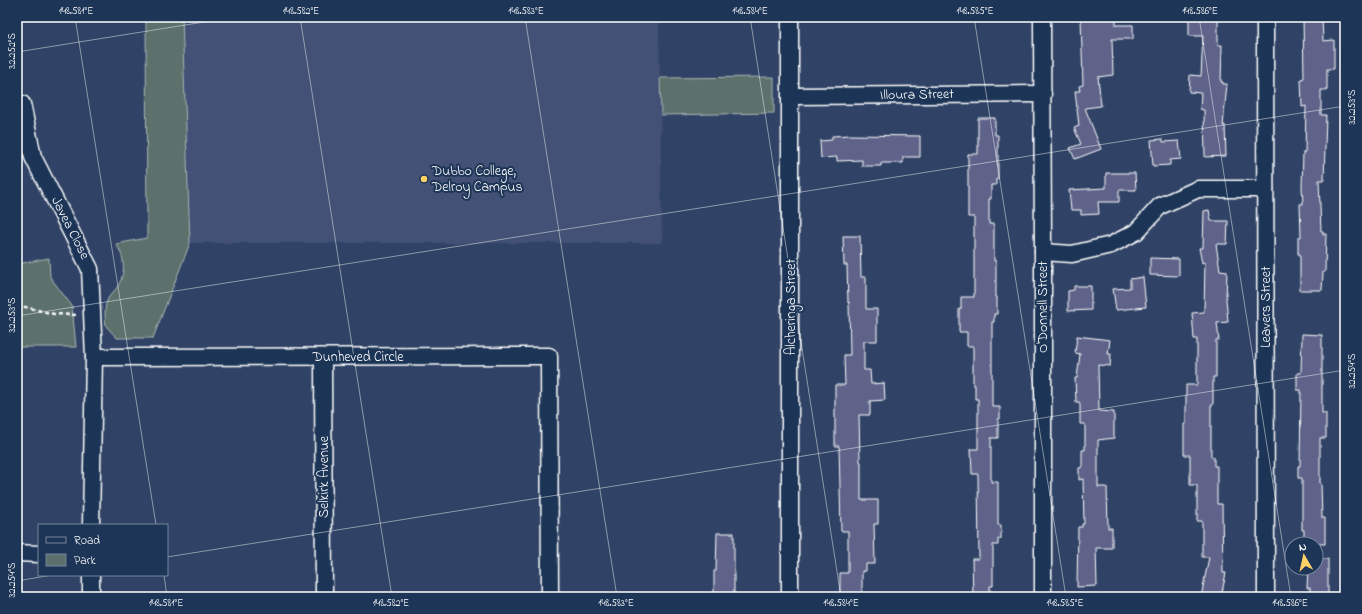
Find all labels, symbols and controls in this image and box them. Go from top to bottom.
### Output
text: 148.581°E [59,4,93,19]
text: 148.582°E [283,4,319,19]
text: 148.583°E [508,4,544,19]
text: 148.584°E [732,4,768,19]
text: 148.585°E [956,4,994,19]
text: 148.586°E [1182,4,1218,19]
text: 32.252°S [5,32,20,69]
street label: Illoura Street [880,84,954,106]
text: 32.253°S [1345,89,1360,125]
place label: Dubbo College, Delroy Campus [431,161,523,199]
marker: Dubbo College, Delroy Campus [419,174,429,184]
street label: Javea Close [45,193,95,264]
street label: Alcheringa Street [781,258,803,355]
street label: O'Donnell Street [1033,261,1054,353]
street label: Leavers Street [1256,266,1277,348]
text: 32.253°S [5,297,20,333]
street label: Dunheved Circle [312,347,404,368]
text: 32.254°S [1345,353,1360,389]
street label: Selkirk Avenue [314,435,335,518]
legend [38,524,168,576]
text: Road [74,532,100,550]
north arrow [1284,536,1324,576]
text: N [1298,539,1308,556]
text: Park [74,552,96,570]
text: 32.254°S [5,562,20,598]
text: 148.581°E [149,596,183,611]
text: 148.582°E [373,596,409,611]
text: 148.583°E [598,596,634,611]
text: 148.584°E [823,596,859,611]
text: 148.585°E [1046,596,1084,611]
text: 148.586°E [1272,596,1308,611]

